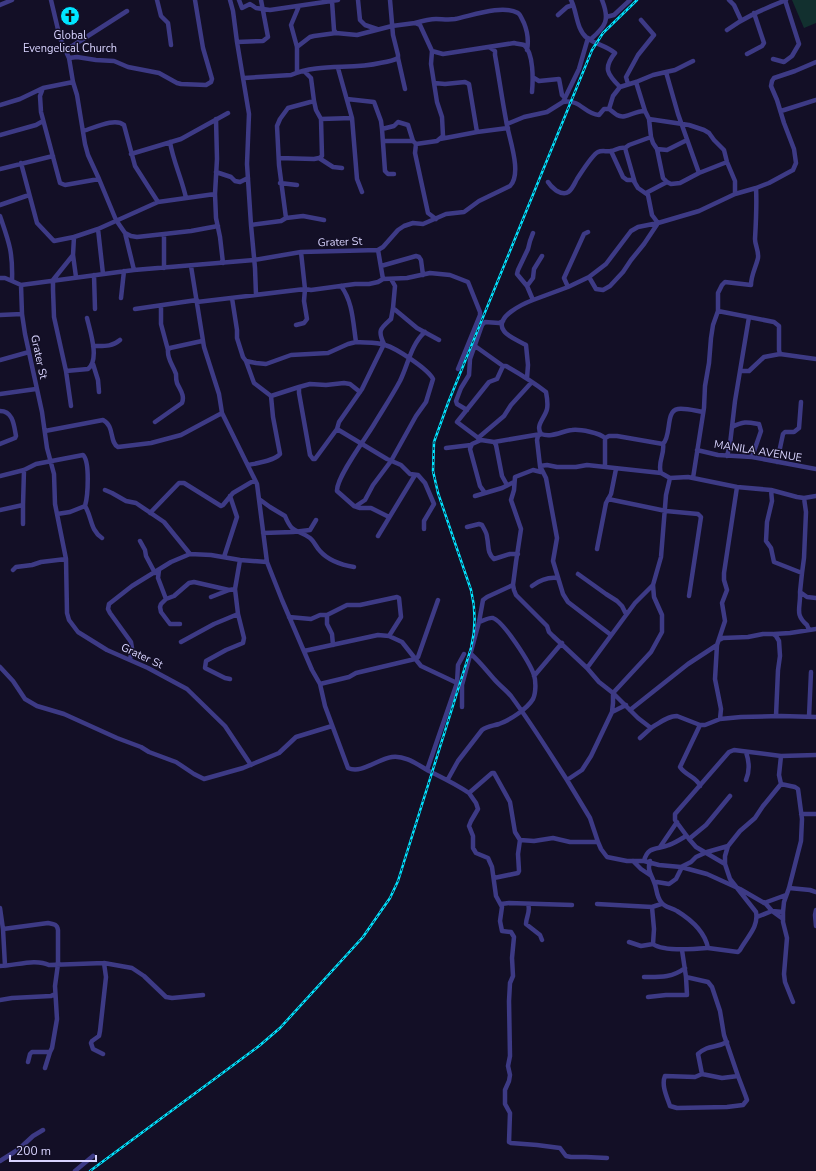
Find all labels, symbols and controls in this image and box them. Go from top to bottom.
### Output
church icon: Global Evengelical Church [59,5,81,27]
place label: Global Evengelical Church [23,28,117,56]
street label: Grater St [317,234,363,250]
street label: Grater St [27,334,51,381]
street label: MANILA AVENUE [713,437,803,465]
street label: Grater St [119,640,166,672]
scale bar [10,1137,96,1163]
text: 200 m [16,1143,51,1159]

